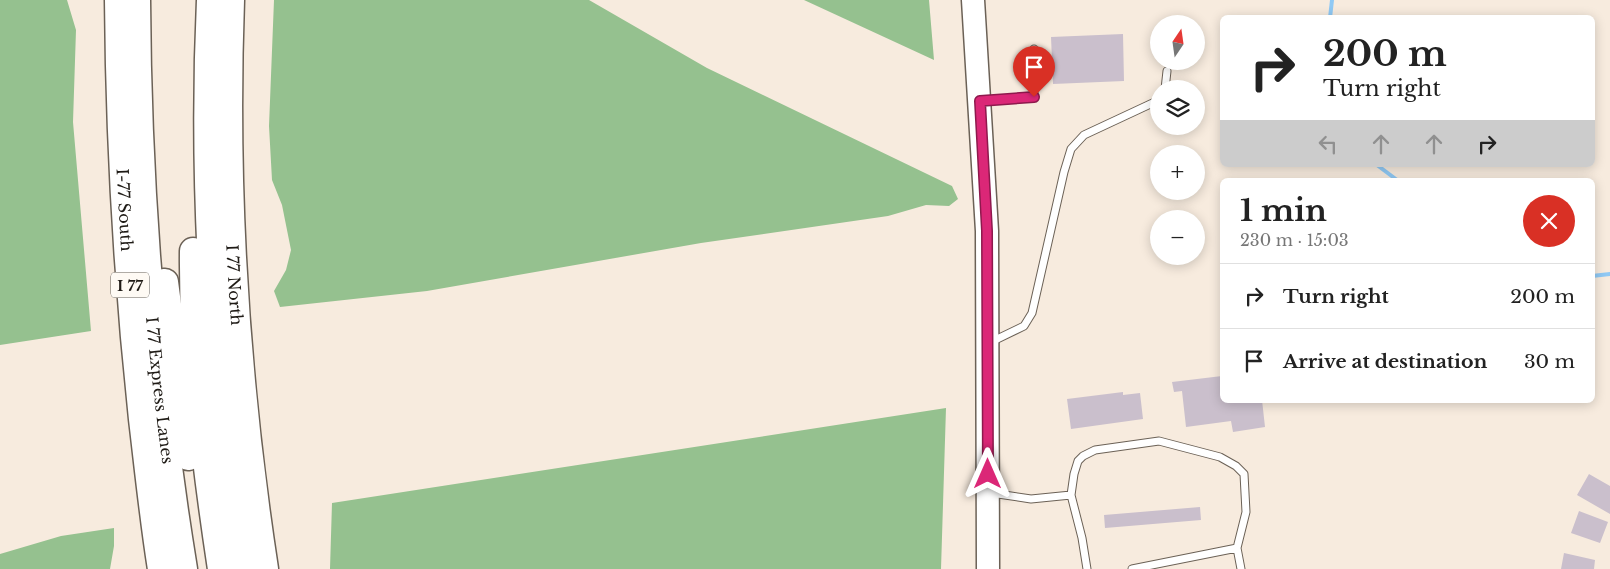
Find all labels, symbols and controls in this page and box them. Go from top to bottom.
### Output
north arrow [1150,15,1205,70]
map controls [1150,15,1205,265]
text: 200 m [1323,32,1447,75]
icon: right [1240,35,1305,100]
pin [1013,46,1055,97]
icon: arrive [1020,53,1048,81]
text: Turn right [1323,75,1441,102]
button: layers [1150,80,1205,135]
icon: left [1314,130,1342,158]
icon: ahead [1367,130,1395,158]
icon: ahead [1420,130,1448,158]
icon: right [1473,130,1501,158]
button: + [1150,145,1205,200]
street label: I-77 South [113,168,137,252]
text: 1 min [1240,192,1327,229]
button: close [1523,195,1575,247]
button: − [1150,210,1205,265]
text: 230 m · 15:03 [1240,230,1349,250]
street label: I 77 North [222,244,247,326]
road number: I 77 [111,272,149,298]
icon: right [1240,282,1268,310]
text: Turn right [1283,285,1389,308]
text: 200 m [1510,285,1575,308]
street label: I 77 Express Lanes [142,316,178,465]
icon: arrive [1240,347,1268,375]
text: Arrive at destination [1283,350,1487,373]
text: 30 m [1524,350,1575,373]
position arrow [961,447,1013,499]

